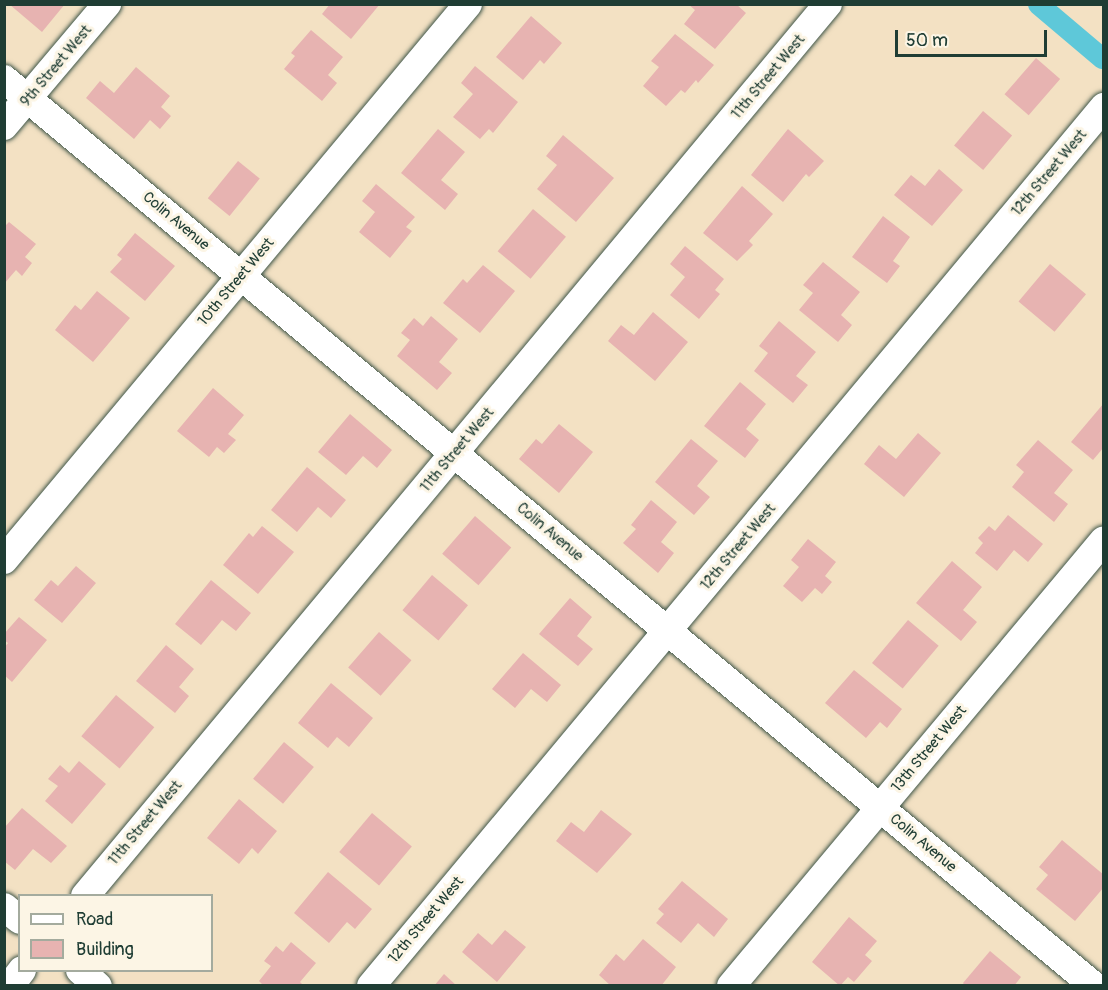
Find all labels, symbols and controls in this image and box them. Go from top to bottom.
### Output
scale bar [898,18,1050,56]
street label: 9th Street West [17,22,95,110]
text: 50 m [906,29,948,52]
street label: 11th Street West [727,31,809,123]
street label: 12th Street West [1008,126,1090,220]
street label: Colin Avenue [139,188,213,254]
street label: 10th Street West [194,234,278,330]
street label: 11th Street West [416,404,498,496]
street label: Colin Avenue [513,499,587,565]
street label: 12th Street West [697,500,779,594]
street label: 13th Street West [888,702,970,796]
street label: 11th Street West [104,777,186,869]
street label: Colin Avenue [886,810,960,876]
street label: 12th Street West [385,873,467,967]
legend [18,894,213,972]
text: Road [76,908,113,931]
text: Building [76,938,134,961]

